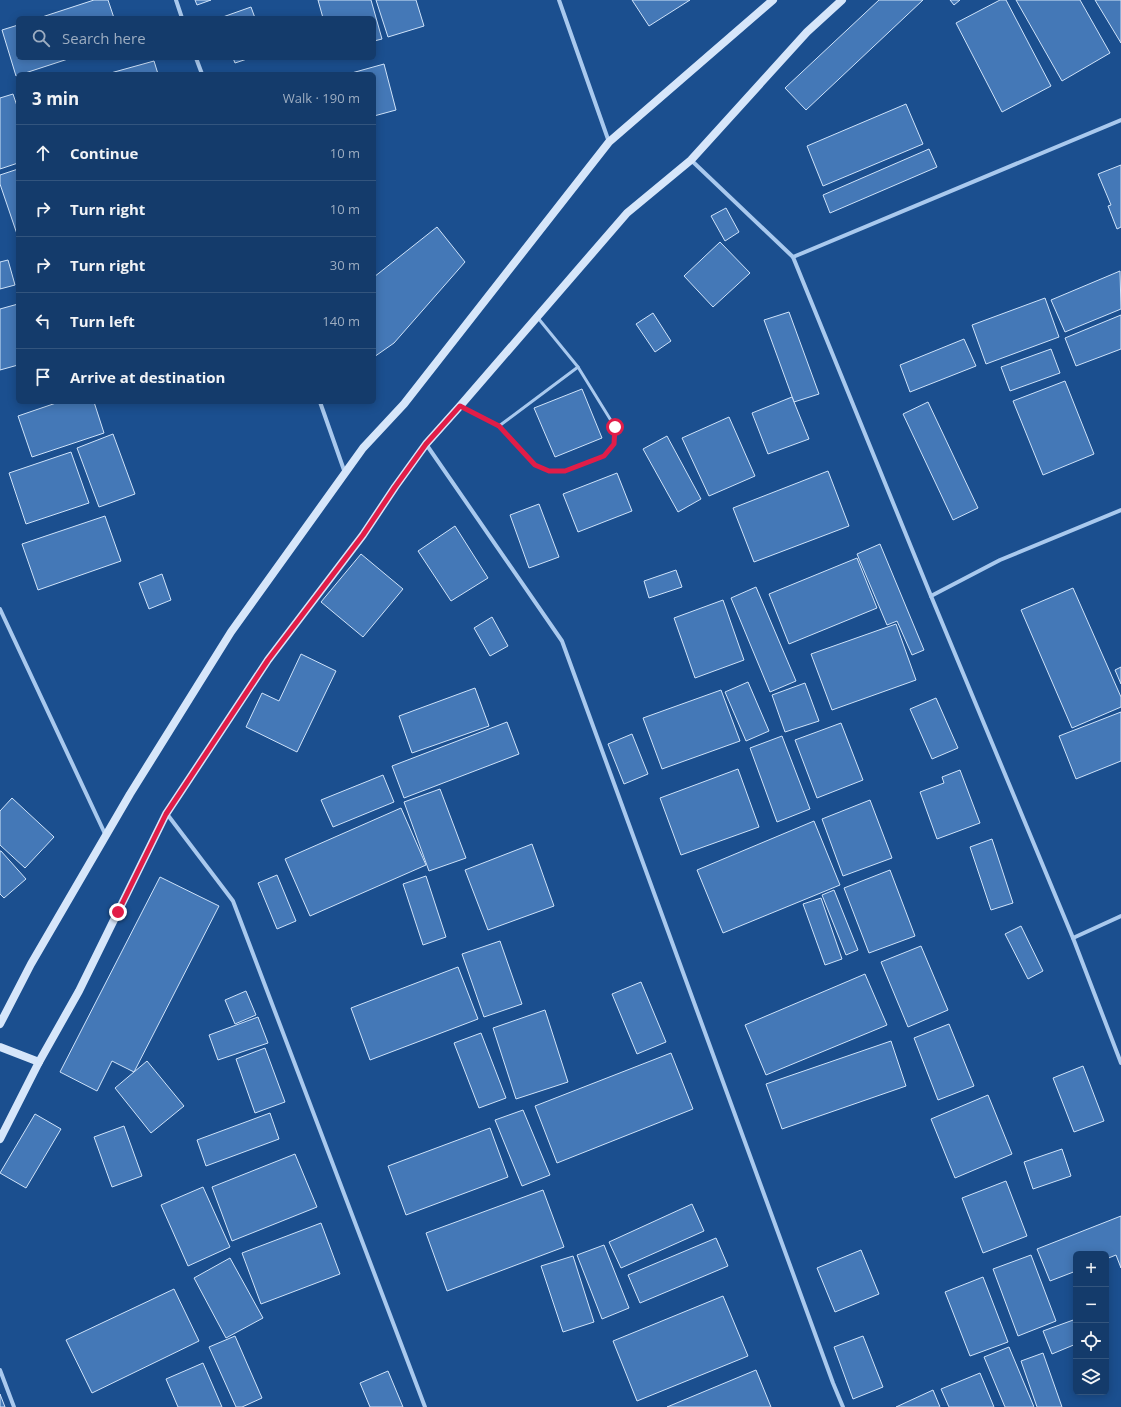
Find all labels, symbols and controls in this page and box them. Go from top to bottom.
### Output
search box [16,16,376,60]
icon: search [30,27,52,49]
text: Search here [62,28,146,48]
text: 3 min [32,87,79,110]
text: Walk · 190 m [283,89,360,107]
icon: ahead [32,142,54,164]
text: Continue [70,143,138,163]
text: 10 m [330,144,360,162]
icon: right [32,198,54,220]
text: Turn right [70,199,145,219]
text: 10 m [330,200,360,218]
icon: right [32,254,54,276]
text: Turn right [70,255,145,275]
text: 30 m [330,256,360,274]
icon: left [32,310,54,332]
text: Turn left [70,311,135,331]
text: 140 m [322,312,360,330]
icon: arrive [32,366,54,388]
text: Arrive at destination [70,367,225,387]
route start [606,418,624,436]
route end [109,903,127,921]
map controls [1073,1251,1109,1395]
button: + [1073,1251,1109,1287]
button: − [1073,1287,1109,1323]
button: locate [1073,1323,1109,1359]
button: layers [1073,1359,1109,1395]

